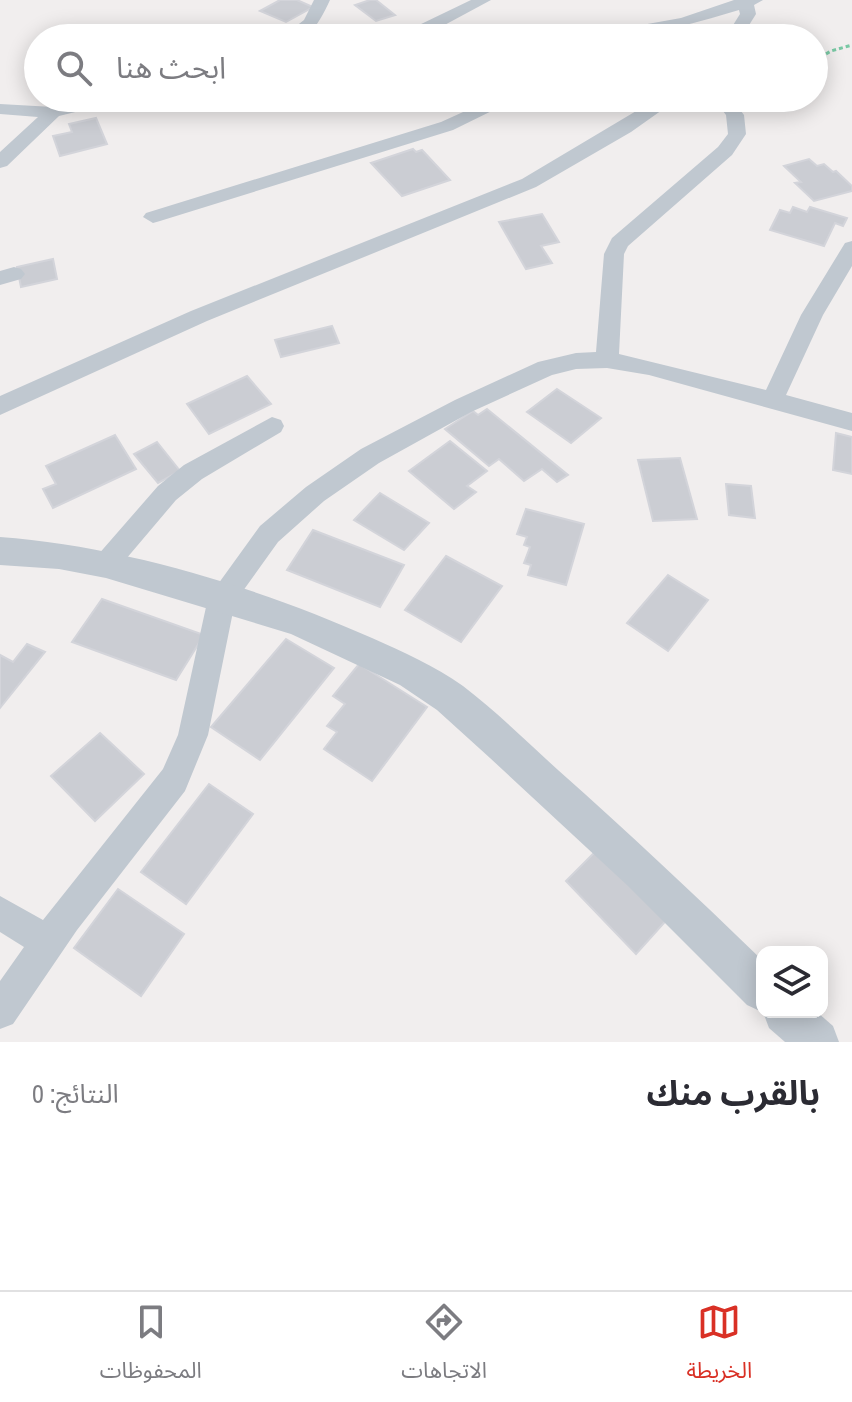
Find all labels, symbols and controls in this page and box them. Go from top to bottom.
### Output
search box [24,24,828,112]
icon: search [52,46,96,90]
text: ابحث هنا [116,47,226,87]
map controls [756,946,828,1018]
button: layers [756,946,828,1018]
text: بالقرب منك [646,1070,820,1116]
text: النتائج: 0 [32,1076,119,1111]
tab: المحفوظات [100,1300,202,1394]
tab: الاتجاهات [401,1300,487,1394]
tab: الخريطة [686,1300,752,1394]

